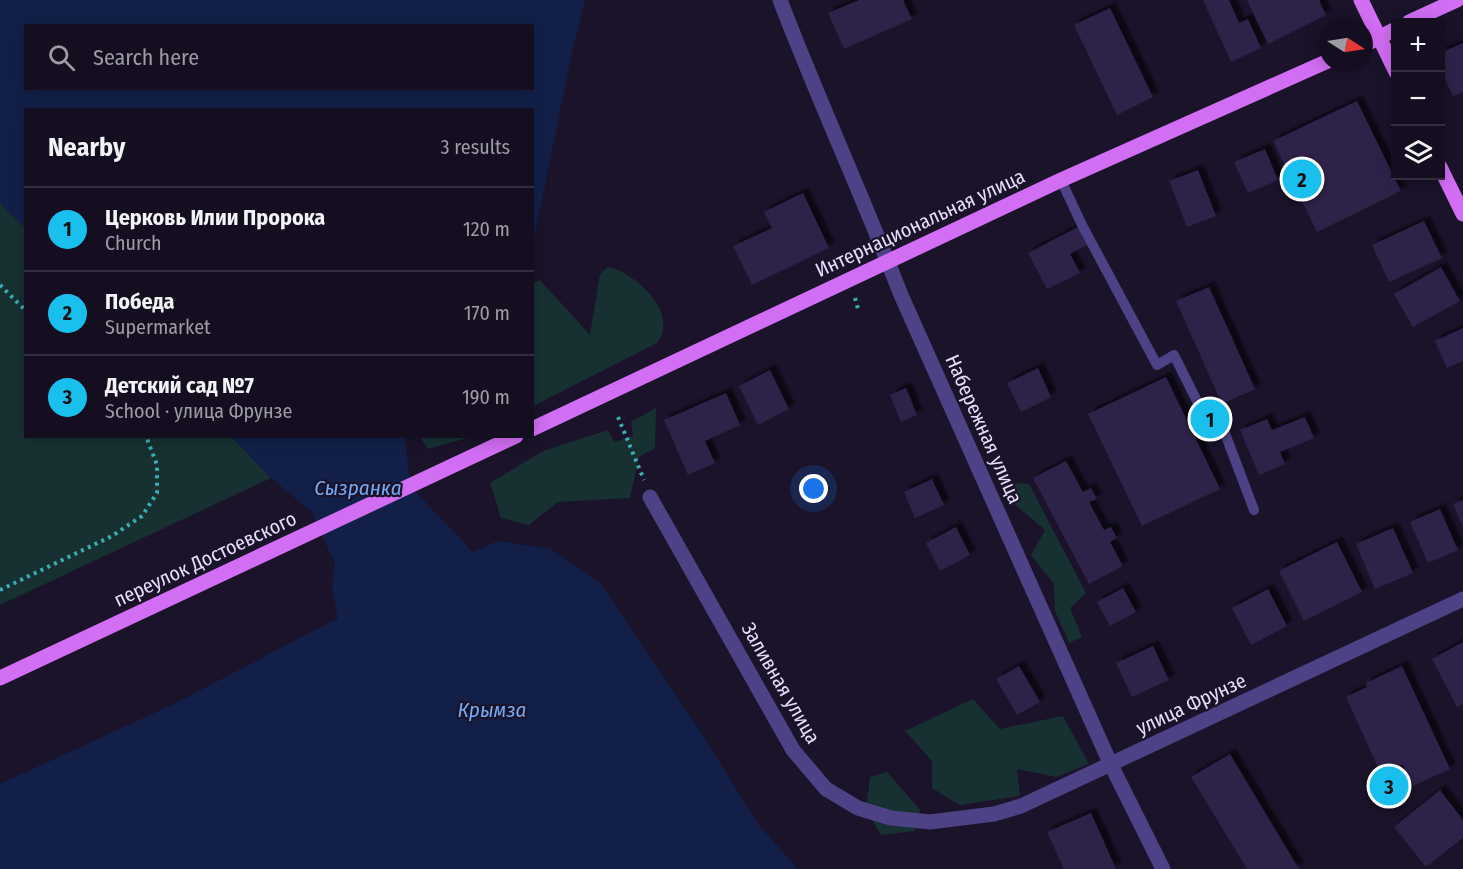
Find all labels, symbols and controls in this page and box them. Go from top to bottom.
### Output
north arrow [1319,18,1373,72]
map controls [1391,18,1445,180]
button: + [1391,18,1445,72]
search box [24,24,534,90]
icon: search [45,41,78,74]
text: Search here [93,44,199,71]
button: − [1391,72,1445,126]
button: layers [1391,126,1445,180]
text: Nearby [48,132,125,163]
text: 3 results [441,135,510,159]
pin: 2 [1282,156,1322,201]
street label: Интернациональная улица [811,164,1029,282]
text: Церковь Илии Пророка [105,204,325,231]
text: 1 [63,217,72,241]
text: 120 m [463,217,510,241]
text: Church [105,231,161,255]
text: Победа [105,288,175,315]
text: 2 [63,301,72,325]
text: 170 m [464,301,510,325]
text: Supermarket [105,315,211,339]
street label: Набережная улица [940,351,1028,507]
text: Детский сад №7 [105,372,254,399]
text: 3 [63,385,72,409]
text: 190 m [462,385,510,409]
pin: 1 [1190,396,1230,442]
text: School · улица Фрунзе [105,399,292,423]
your location [799,474,828,503]
water label: Сызранка [314,475,402,501]
street label: переулок Достоевского [110,506,300,612]
street label: Заливная улица [737,618,825,748]
street label: улица Фрунзе [1132,668,1250,740]
water label: Крымза [457,697,527,723]
pin: 3 [1370,764,1408,808]

